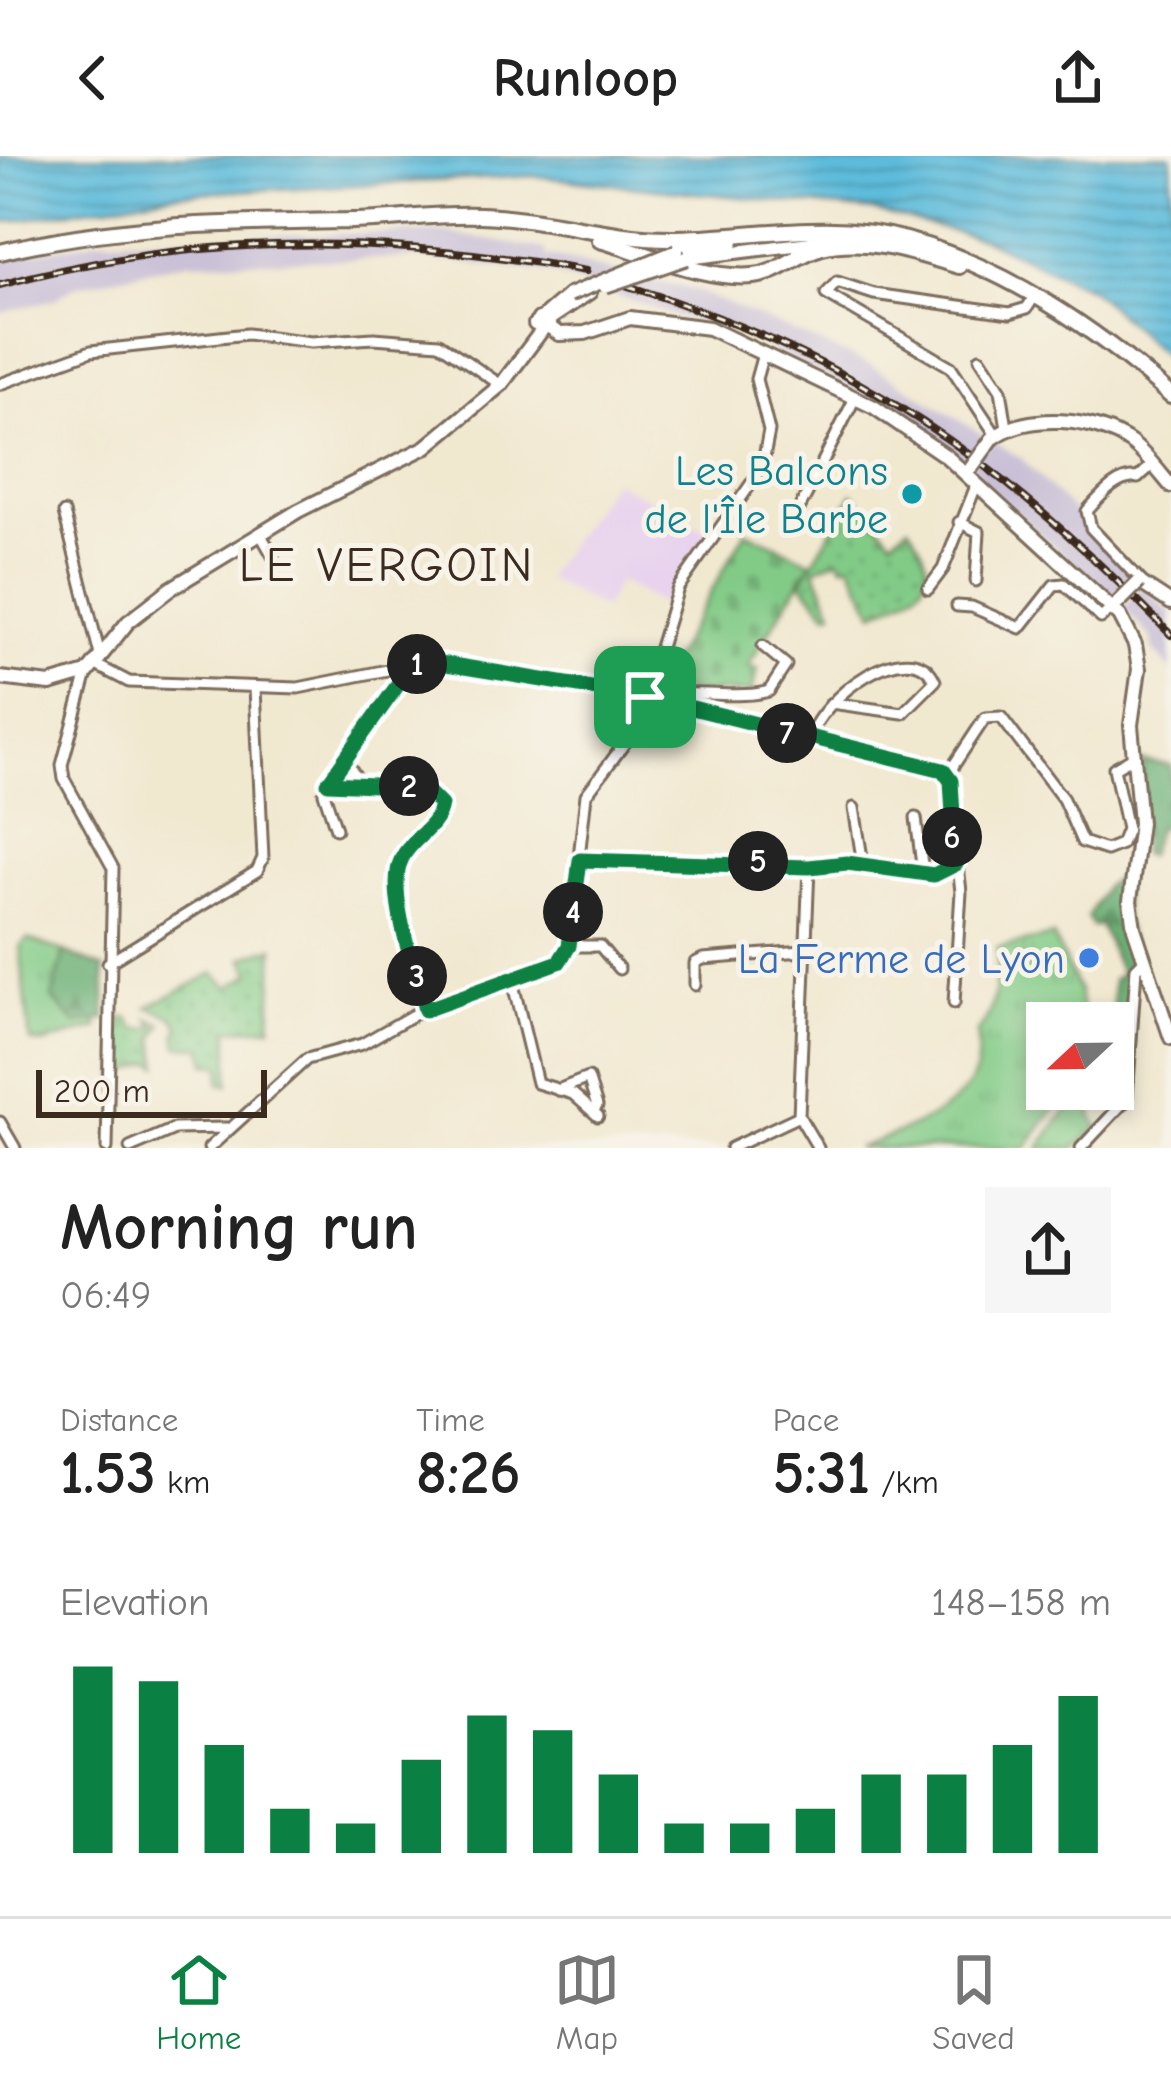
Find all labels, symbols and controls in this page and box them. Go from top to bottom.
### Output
icon: back [60,45,126,111]
icon: share [1045,45,1111,111]
text: Runloop [493,47,678,110]
place label: Les Balcons de l'Île Barbe [645,447,888,544]
marker: Les Balcons de l'Île Barbe [899,481,925,507]
district label: LE VERGOIN [239,538,535,593]
pin: 1 [387,634,447,694]
text: 1 [411,645,423,683]
pin [594,646,696,748]
icon: arrive [612,664,678,730]
pin: 7 [757,703,817,763]
text: 7 [780,714,794,752]
pin: 2 [379,756,439,816]
text: 2 [401,767,417,805]
pin: 6 [922,807,982,867]
text: 6 [943,818,961,856]
pin: 5 [728,831,788,891]
text: 5 [749,842,767,880]
pin: 4 [543,882,603,942]
text: 4 [565,893,581,931]
place label: La Ferme de Lyon [738,935,1065,984]
marker: La Ferme de Lyon [1076,945,1102,971]
pin: 3 [387,946,447,1006]
text: 3 [409,957,425,995]
north arrow [1026,1002,1134,1110]
map controls [1026,1002,1134,1110]
scale bar [36,1064,267,1117]
text: 200 m [54,1072,150,1110]
button: share [985,1187,1111,1313]
text: Morning run [60,1190,418,1266]
text: 06:49 [60,1273,152,1318]
text: Distance [60,1401,178,1439]
text: Time [416,1401,485,1439]
text: Pace [773,1401,839,1439]
text: 1.53 [60,1439,156,1508]
text: 8:26 [416,1439,521,1508]
text: 5:31 [773,1439,870,1508]
text: km [156,1463,210,1501]
text: /km [870,1463,939,1501]
text: Elevation [60,1580,209,1625]
text: 148–158 m [931,1580,1111,1625]
tab: Home [156,1947,241,2057]
tab: Map [554,1947,620,2057]
tab: Saved [932,1947,1015,2057]

